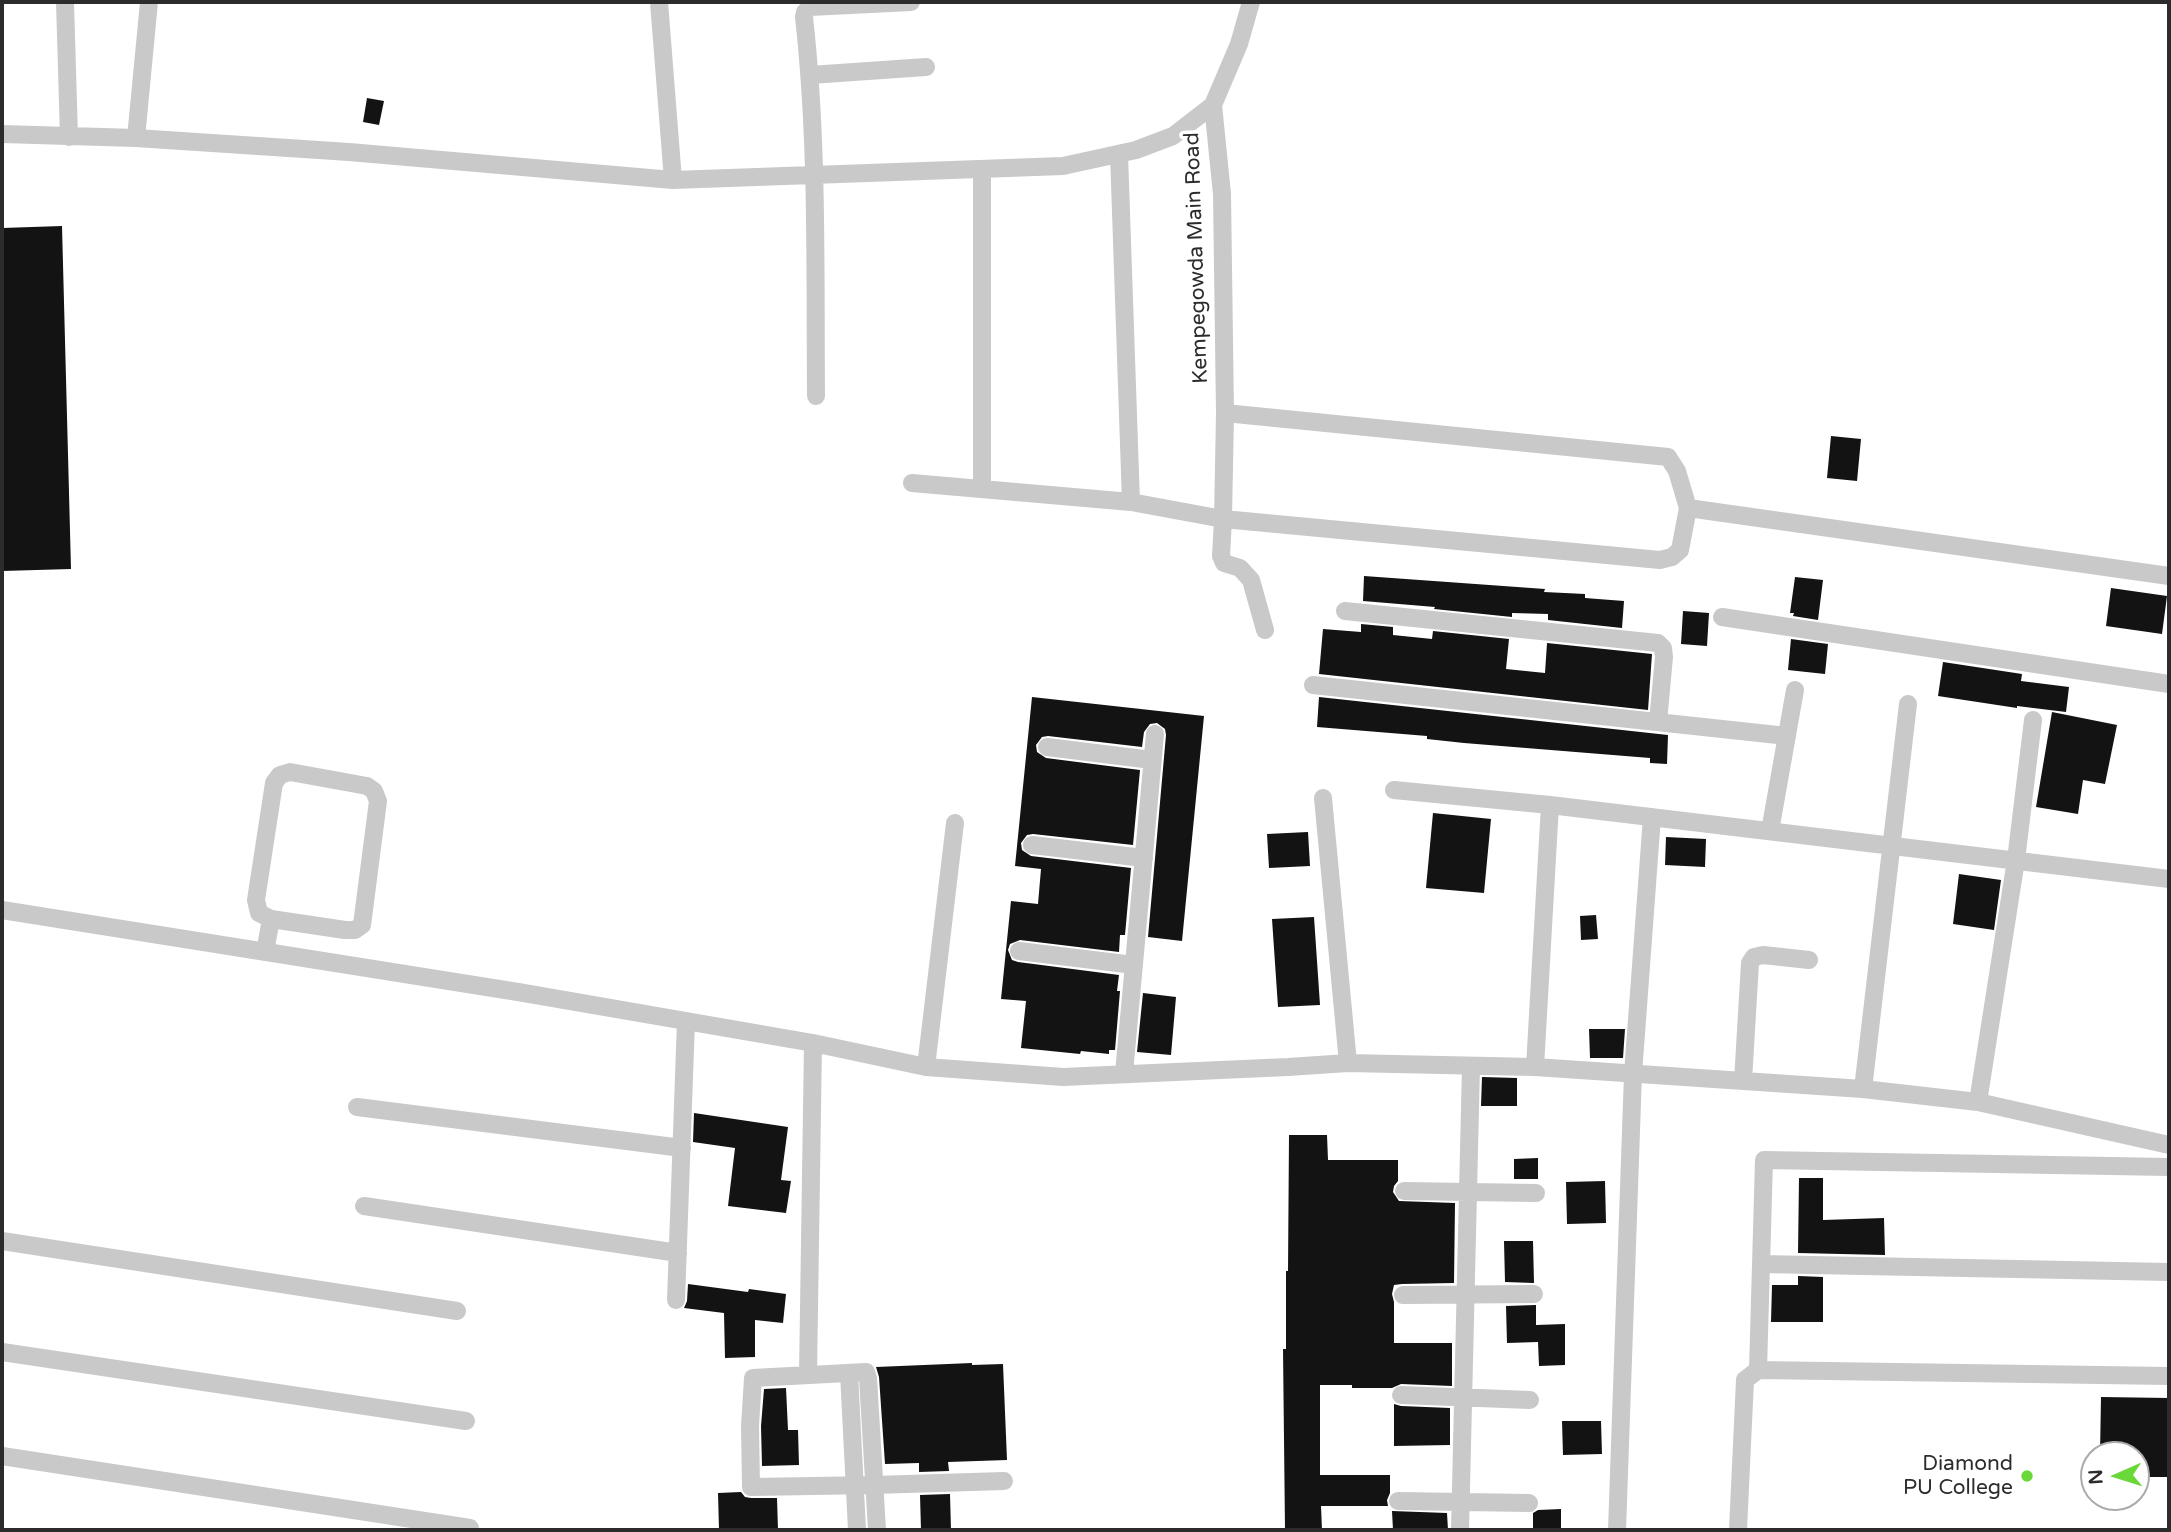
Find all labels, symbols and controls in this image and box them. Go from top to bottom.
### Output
street label: Kempegowda Main Road [1180,132,1214,384]
north arrow [2080,1441,2150,1511]
place label: Diamond PU College [1903,1451,2013,1501]
marker: Diamond PU College [2019,1468,2035,1484]
text: N [2085,1469,2107,1485]

